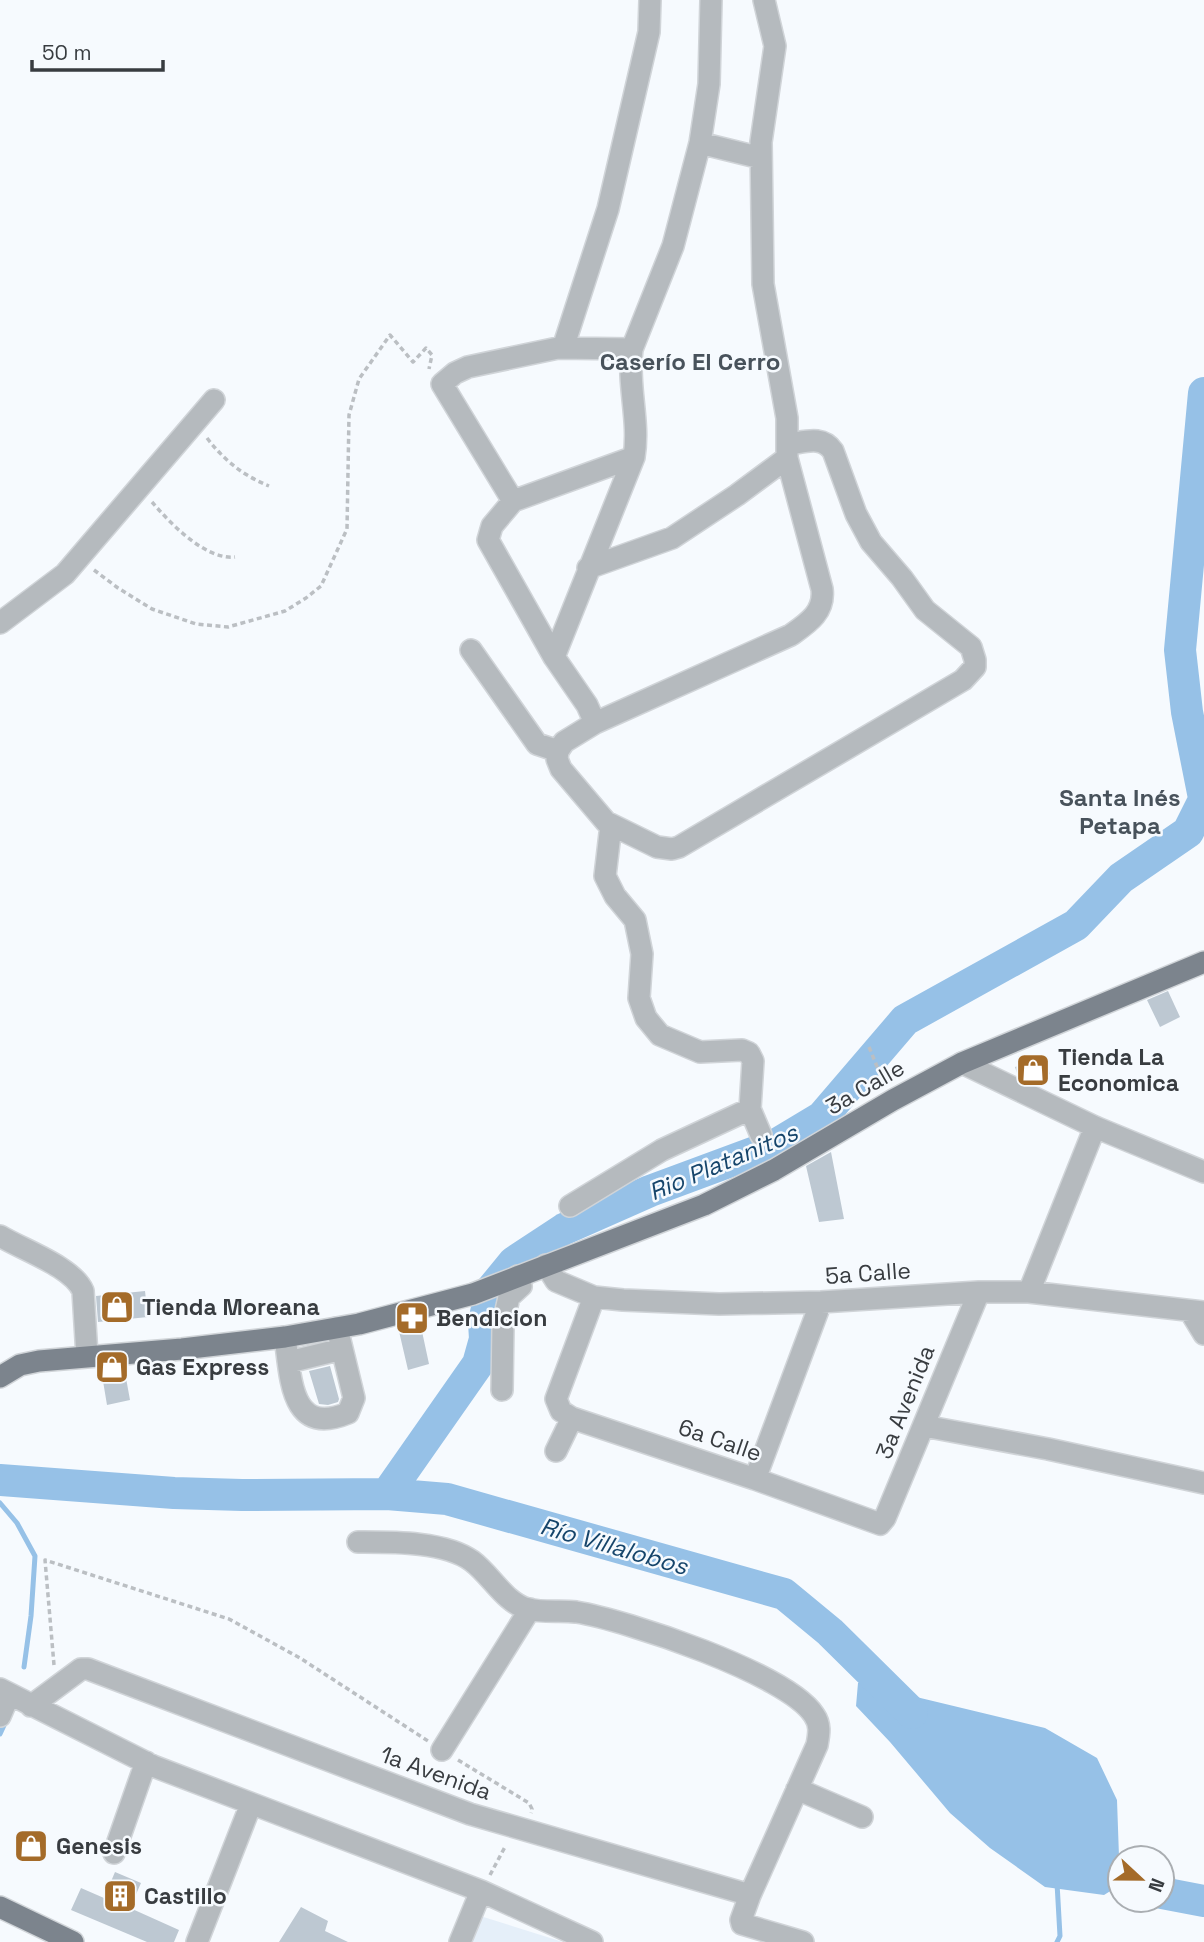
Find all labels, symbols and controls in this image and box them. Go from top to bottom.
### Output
scale bar [32,28,163,72]
text: 50 m [42,39,92,66]
district label: Caserío El Cerro [600,346,780,377]
district label: Santa Inés Petapa [1059,782,1181,841]
place label: Tienda La Economica [1058,1042,1179,1098]
shop icon: Tienda La Economica [1014,1051,1052,1089]
street label: 3a Calle [820,1053,910,1121]
water label: Rio Platanitos [644,1116,803,1207]
street label: 5a Calle [824,1255,912,1291]
shop icon: Tienda Moreana [98,1288,136,1326]
place label: Tienda Moreana [142,1292,320,1322]
pharmacy icon: Bendicion [393,1299,431,1337]
place label: Bendicion [436,1303,547,1333]
street label: 3a Avenida [869,1341,941,1463]
shop icon: Gas Express [93,1348,131,1386]
place label: Gas Express [136,1352,269,1382]
street label: 6a Calle [674,1412,766,1468]
water label: Río Villalobos [537,1510,692,1582]
street label: 1a Avenida [376,1739,496,1807]
shop icon: Genesis [12,1827,50,1865]
place label: Genesis [56,1831,142,1861]
north arrow [1106,1844,1176,1914]
text: N [1142,1875,1170,1896]
building icon: Castillo [101,1877,139,1915]
place label: Castillo [144,1881,227,1911]

